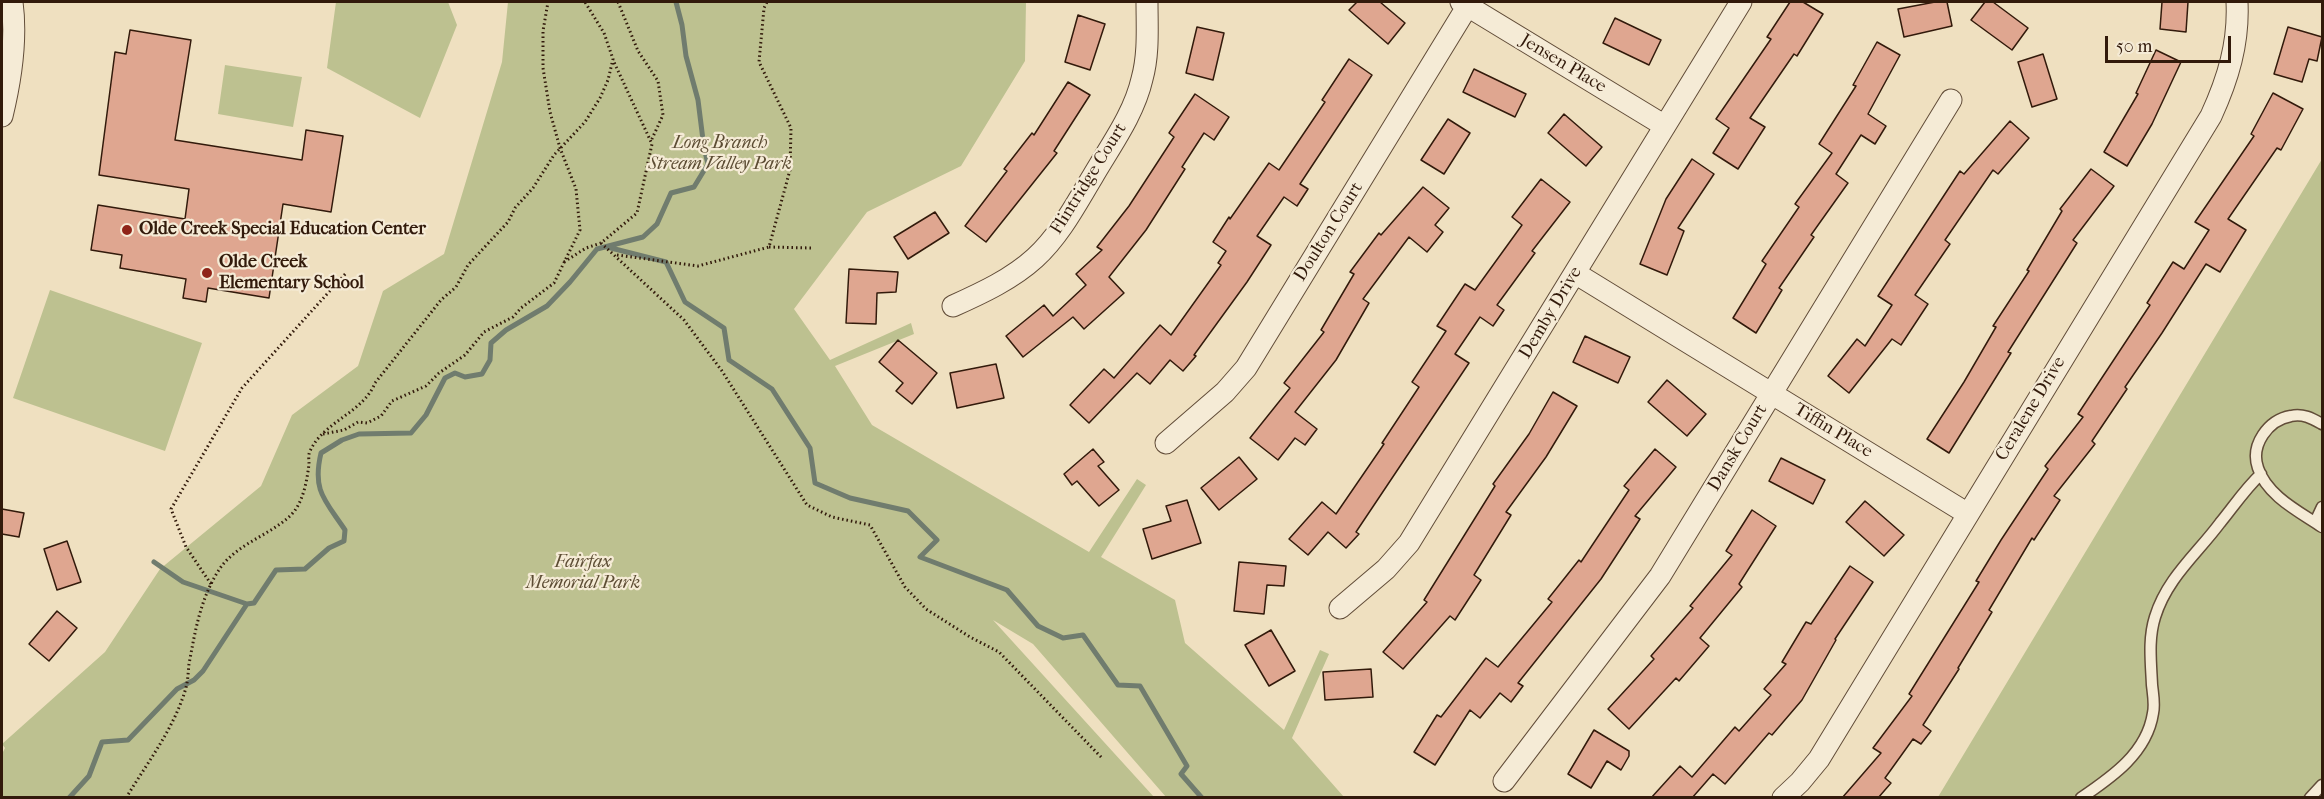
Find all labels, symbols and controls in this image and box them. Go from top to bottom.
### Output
scale bar [2108,24,2234,62]
street label: Jensen Place [1516,30,1610,98]
text: 50 m [2116,36,2152,57]
street label: Flintridge Court [1046,119,1132,239]
park label: Long Branch Stream Valley Park [648,133,792,176]
street label: Doulton Court [1290,178,1368,286]
place label: Olde Creek Special Education Center [139,219,426,241]
marker: Olde Creek Special Education Center [120,223,134,237]
place label: Olde Creek Elementary School [219,252,364,294]
street label: Demby Drive [1515,263,1587,363]
marker: Olde Creek Elementary School [200,266,214,280]
street label: Ceralene Drive [1991,353,2071,465]
street label: Tiffin Place [1790,399,1876,463]
street label: Dansk Court [1704,401,1772,495]
park label: Fairfax Memorial Park [526,552,640,594]

